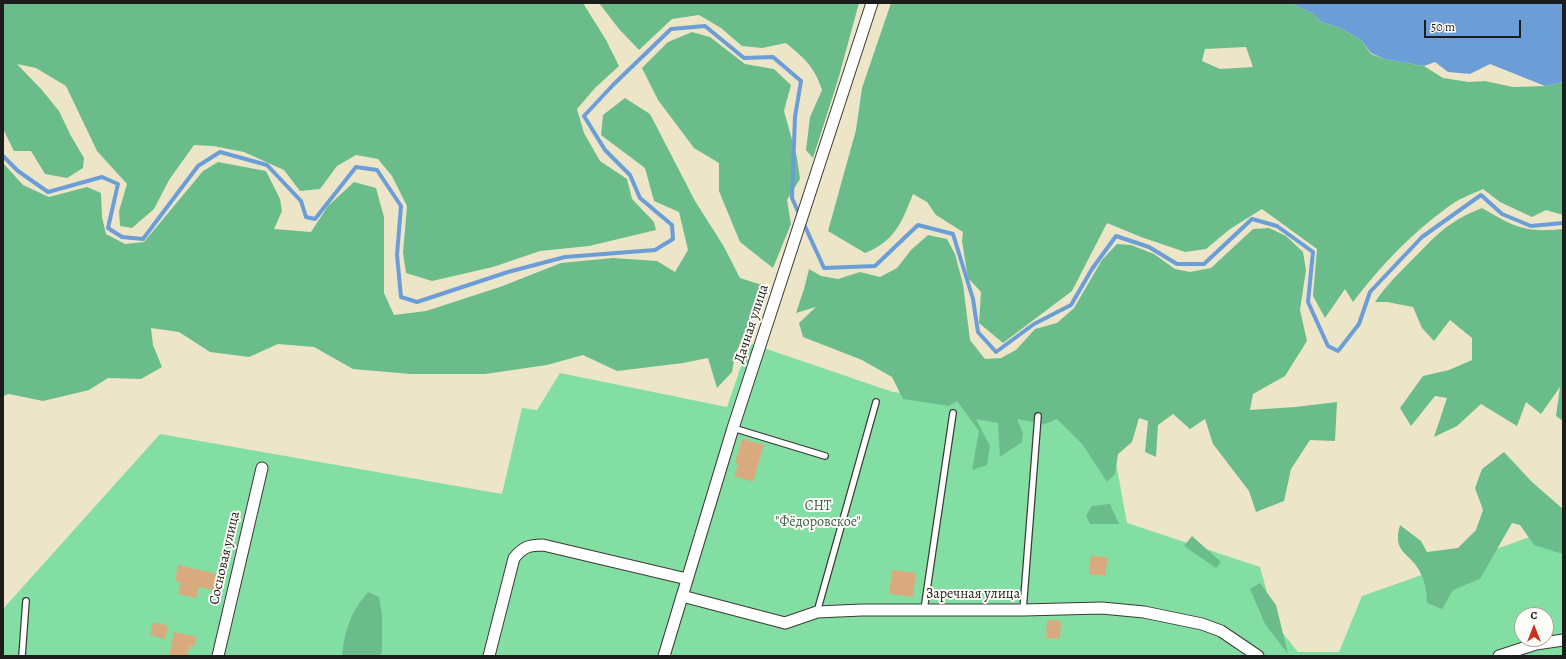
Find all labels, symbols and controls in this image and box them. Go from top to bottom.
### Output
scale bar [1426,12,1523,38]
text: 50 m [1431,19,1455,35]
street label: Дачная улица [731,282,773,366]
park label: СНТ "Фёдоровское" [775,499,861,532]
street label: Сосновая улица [206,510,244,606]
street label: Заречная улица [926,587,1020,603]
north arrow [1514,607,1554,647]
text: С [1531,608,1537,623]

